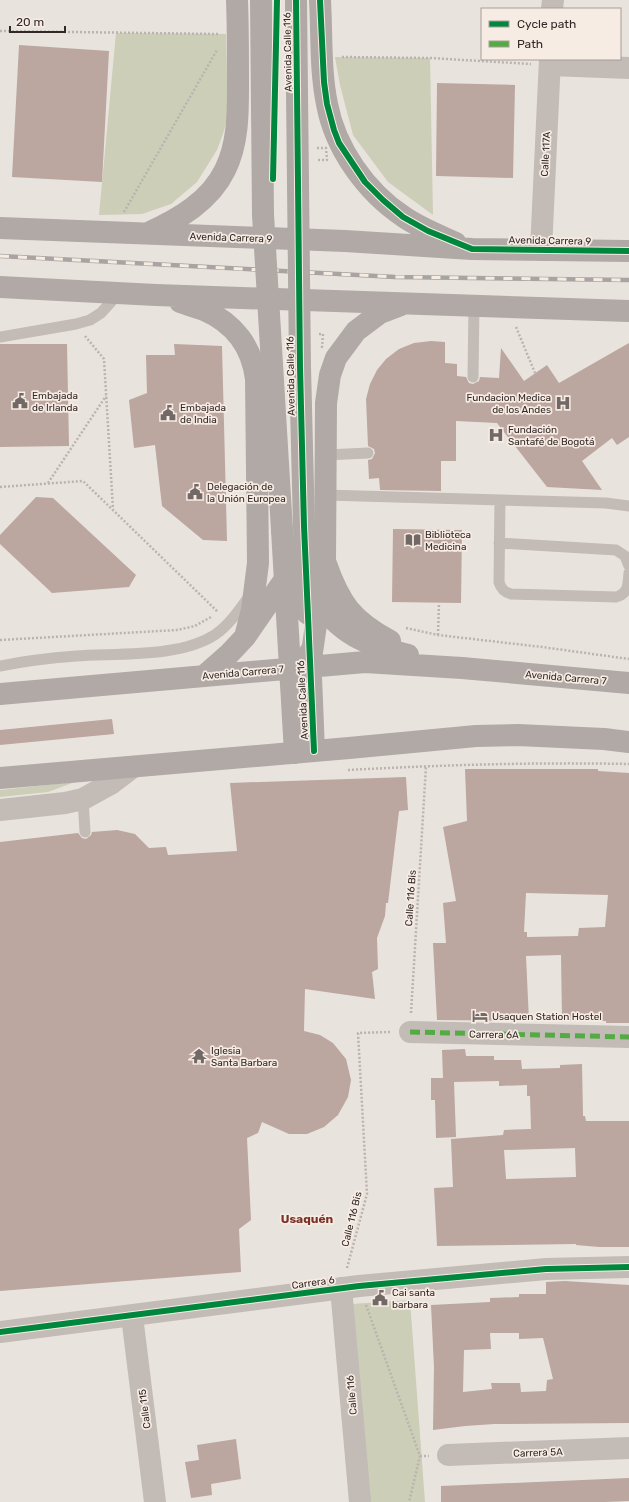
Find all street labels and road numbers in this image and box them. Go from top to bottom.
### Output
street label: Avenida Calle 116 [281,12,295,92]
street label: Calle 117A [539,131,553,177]
street label: Avenida Carrera 9 [189,231,273,245]
street label: Avenida Carrera 9 [509,234,591,248]
street label: Avenida Calle 116 [284,336,298,416]
street label: Avenida Calle 116 [295,660,311,740]
street label: Avenida Carrera 7 [202,663,284,683]
street label: Avenida Carrera 7 [525,668,607,688]
street label: Calle 116 Bis [403,870,419,927]
street label: Carrera 6A [469,1029,519,1041]
street label: Calle 116 Bis [339,1190,365,1248]
street label: Carrera 6 [291,1274,335,1292]
street label: Calle 116 [344,1375,360,1415]
street label: Calle 115 [137,1388,153,1429]
street label: Carrera 5A [513,1446,563,1460]

